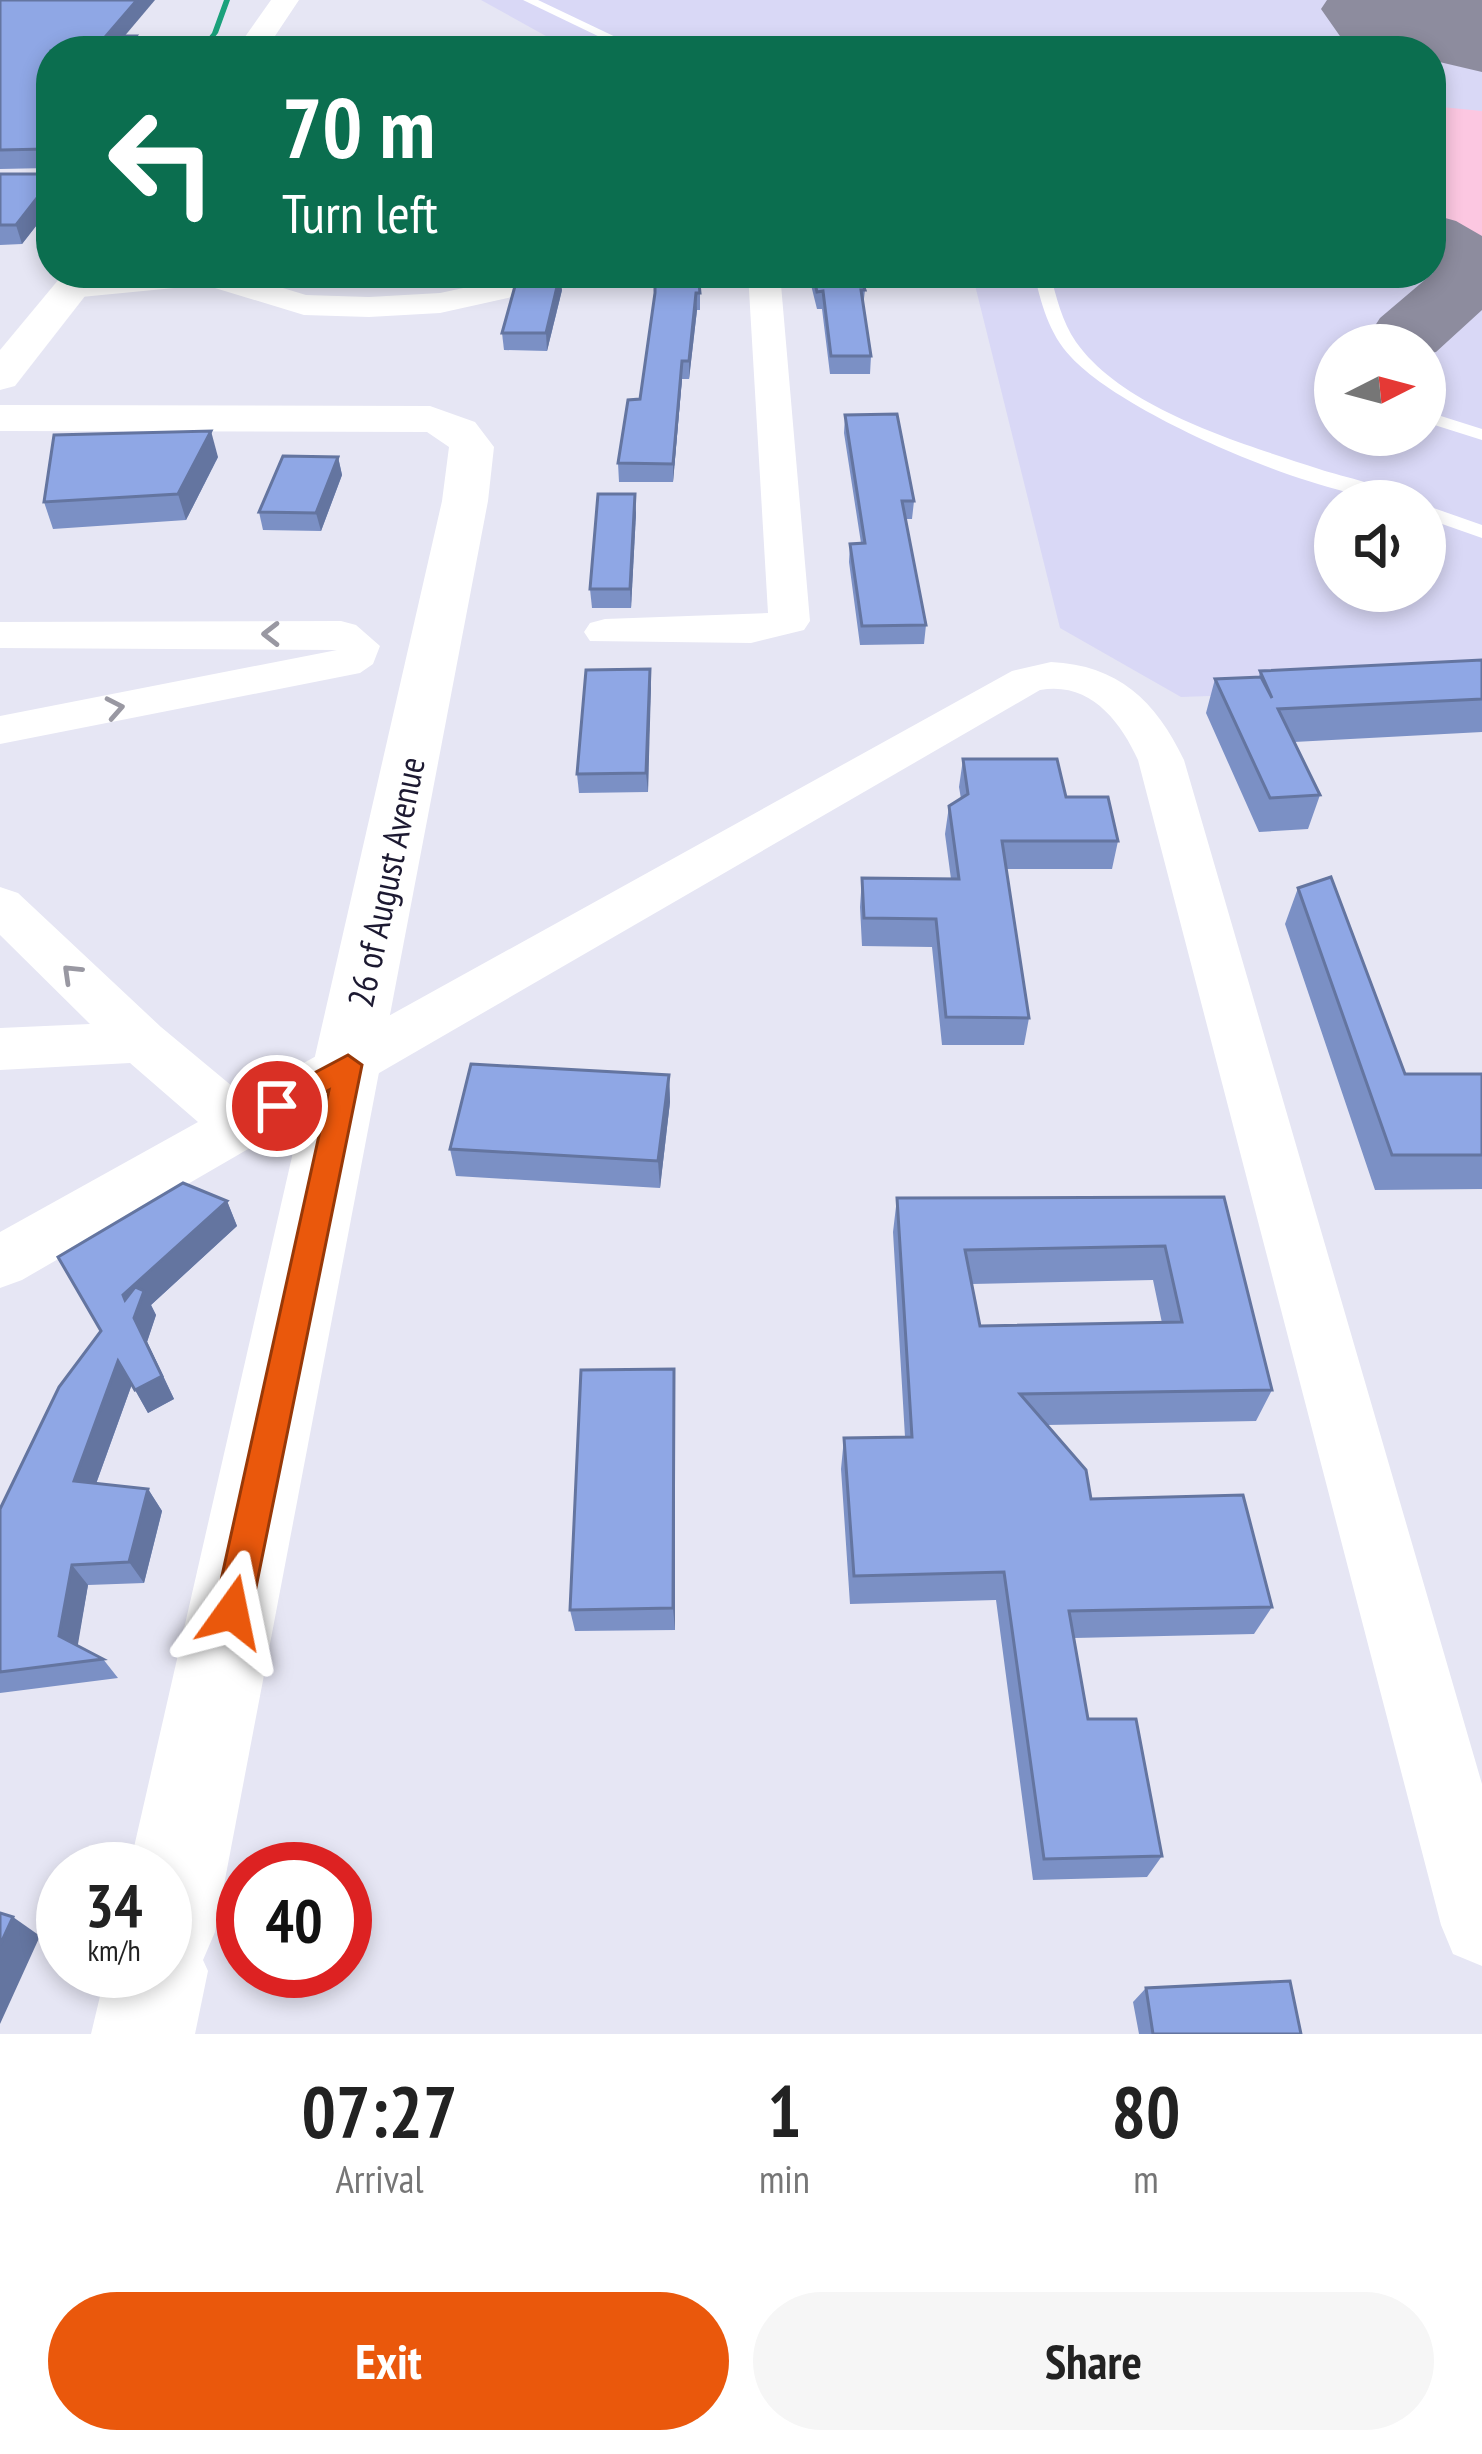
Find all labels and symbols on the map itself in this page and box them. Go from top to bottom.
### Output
north arrow [1314,324,1446,456]
one-way arrow [261,621,279,647]
one-way arrow [105,696,125,722]
street label: 26 of August Avenue [336,752,435,1011]
one-way arrow [63,966,85,988]
pin [226,1055,328,1157]
position arrow [169,1549,295,1675]
speed limit sign: 40 [216,1842,372,1998]

